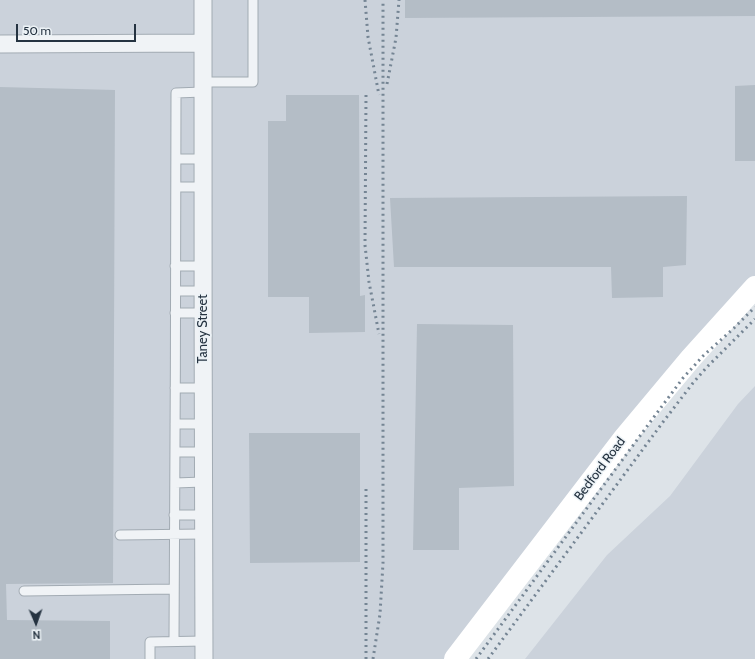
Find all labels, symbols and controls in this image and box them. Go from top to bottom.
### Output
scale bar [18,16,138,42]
text: 50 m [23,23,51,38]
street label: Taney Street [195,294,211,364]
street label: Bedford Road [571,434,629,504]
north arrow [16,603,56,643]
text: N [32,628,41,642]

